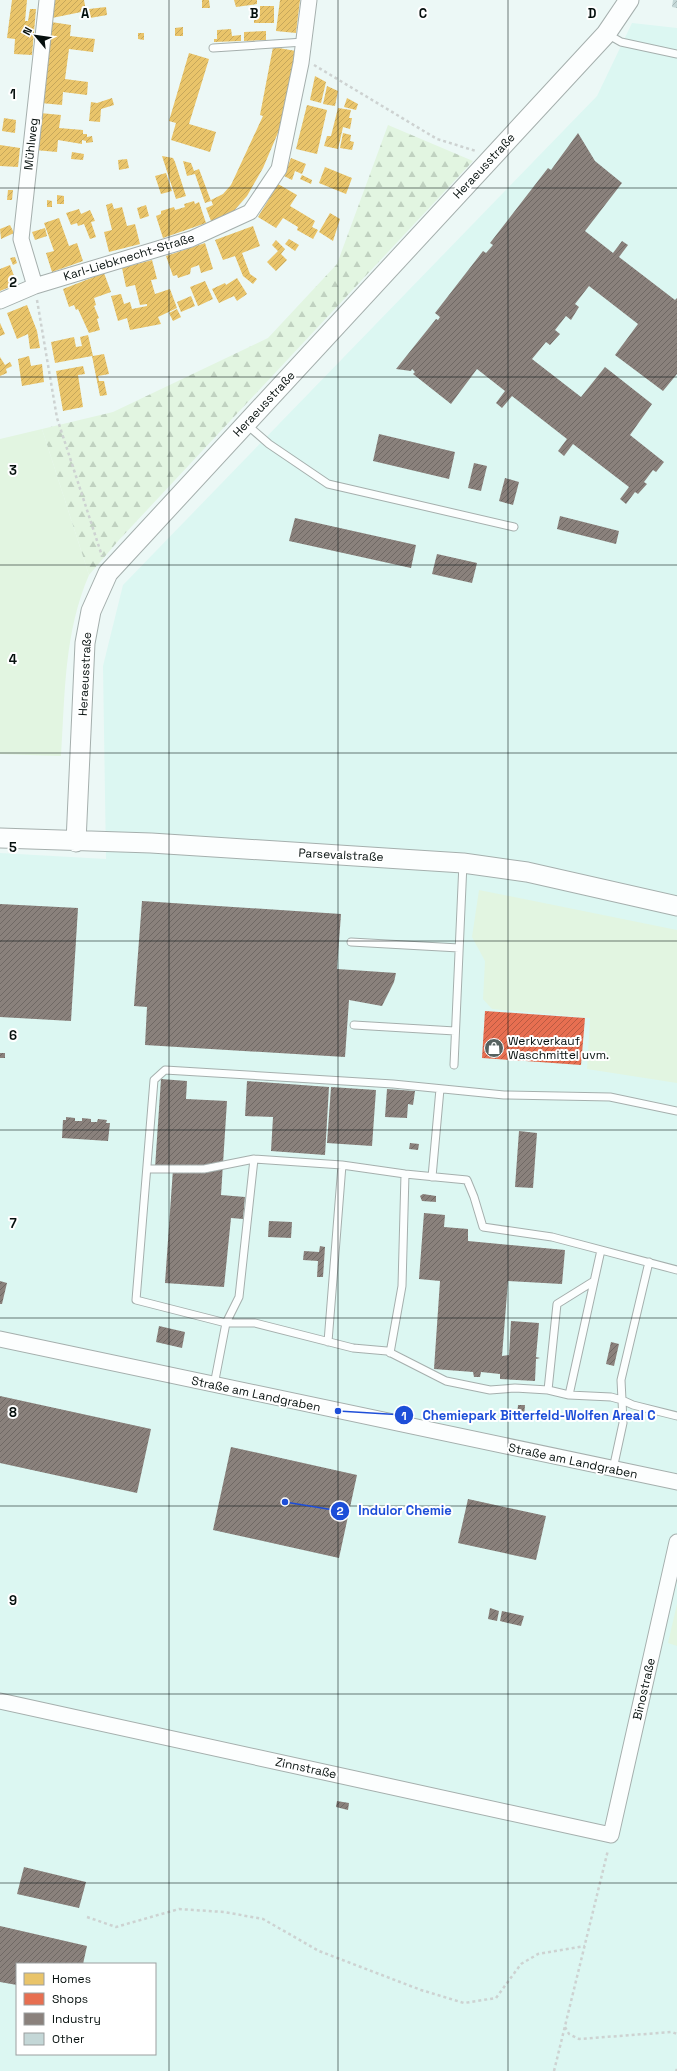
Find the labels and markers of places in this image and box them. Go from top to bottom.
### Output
place label: Werkverkauf Waschmittel uvm. [508,1033,609,1063]
shop icon: Werkverkauf Waschmittel uvm. [483,1037,505,1059]
callout: Chemiepark Bitterfeld-Wolfen Areal C [394,1403,664,1428]
callout: Indulor Chemie [330,1498,460,1523]

